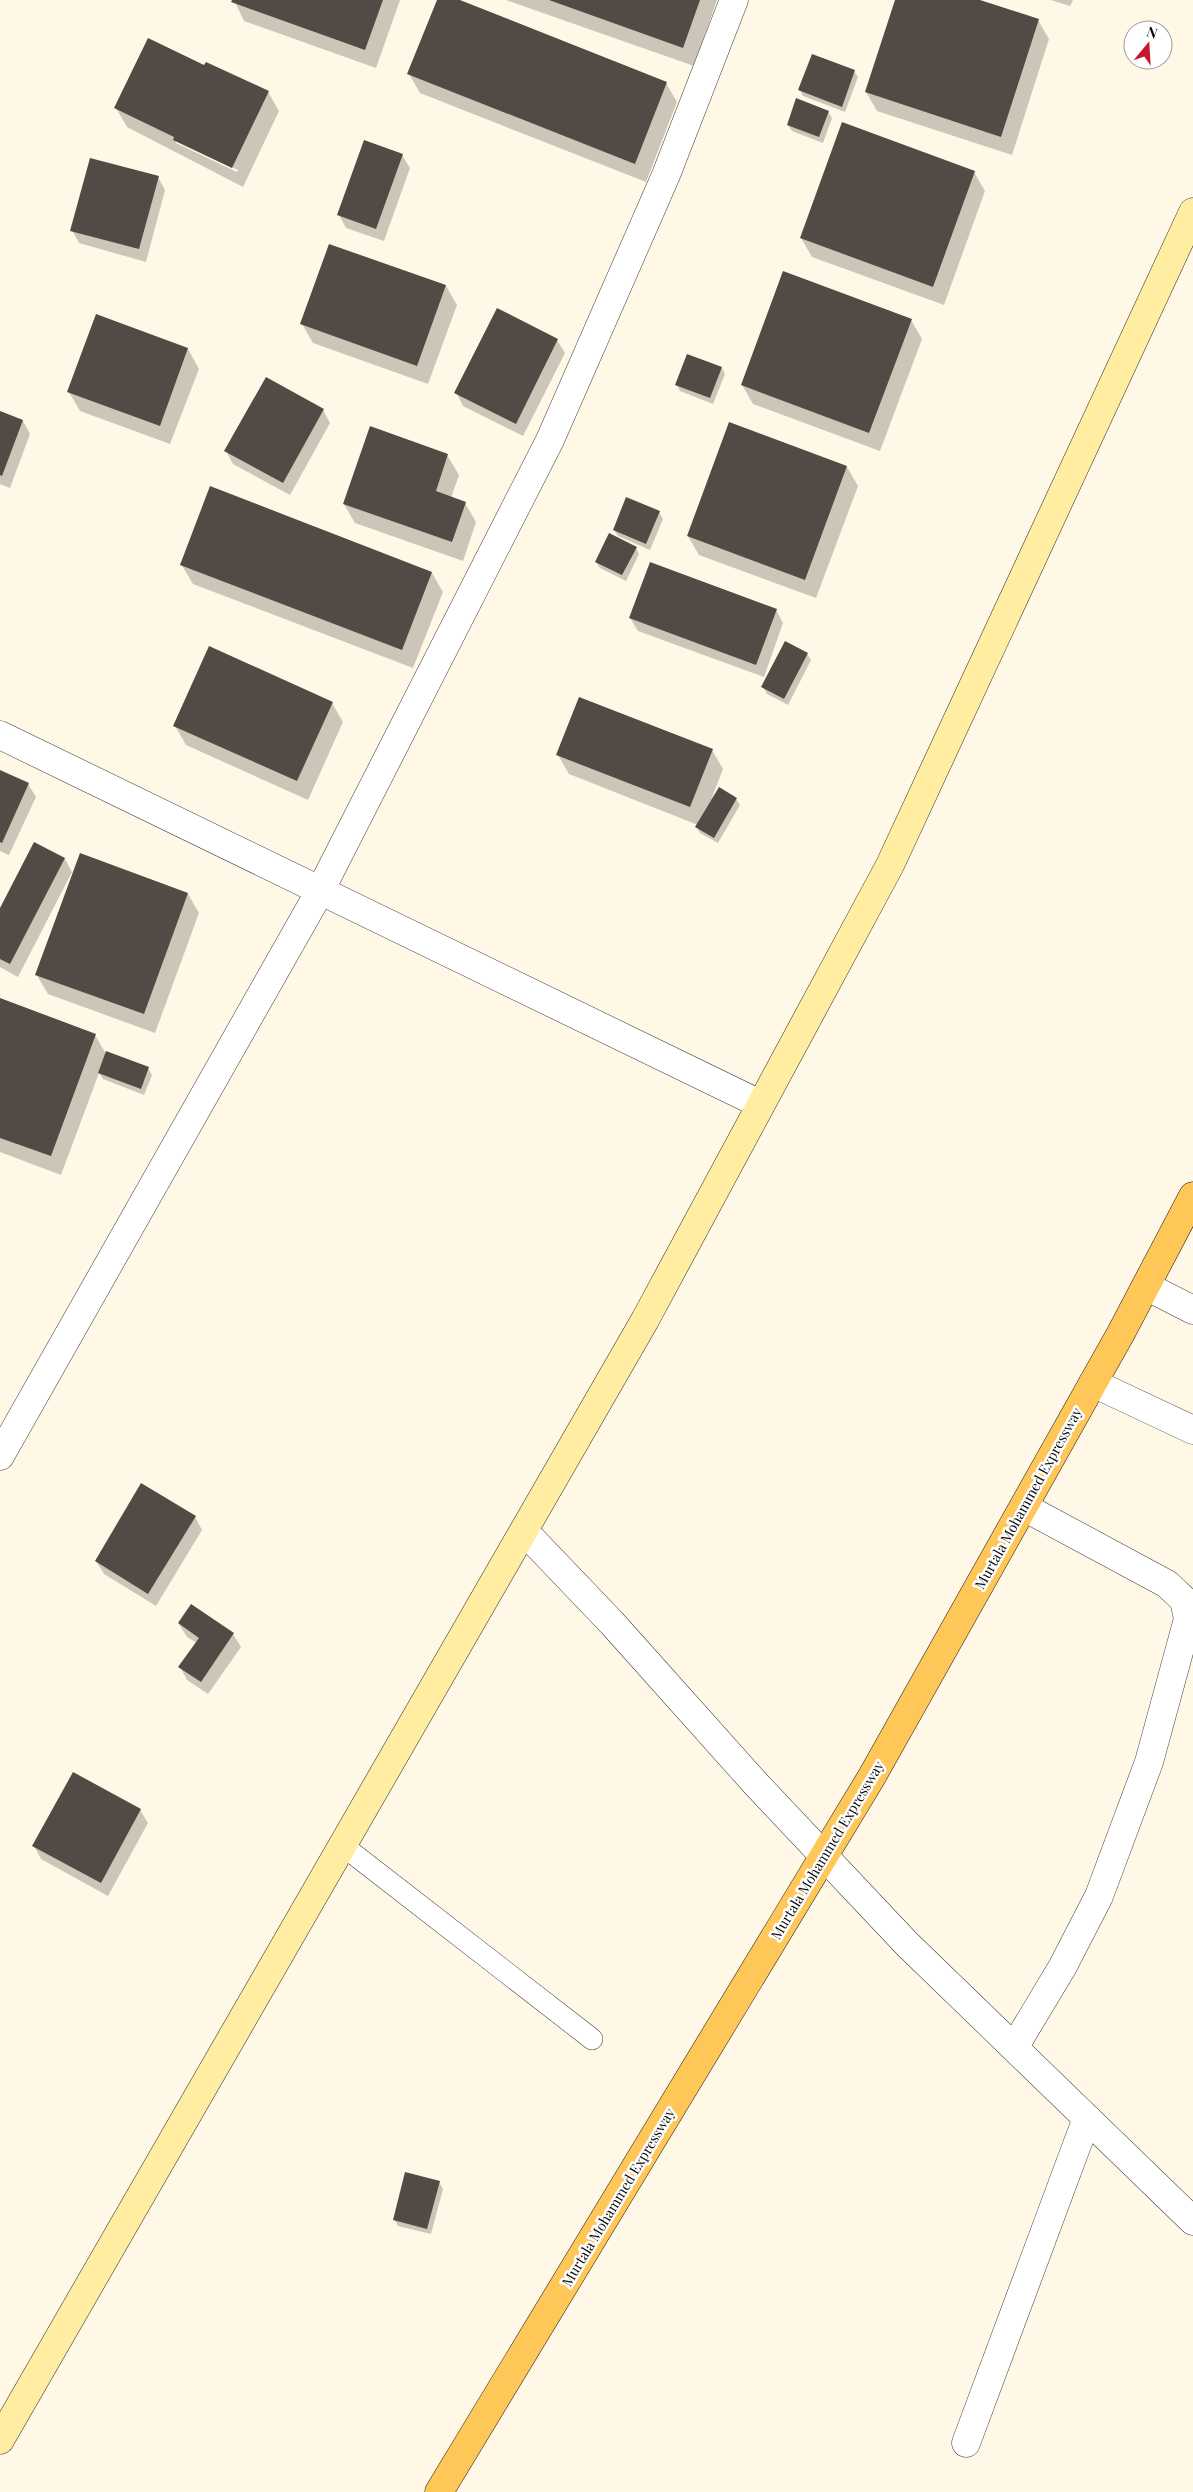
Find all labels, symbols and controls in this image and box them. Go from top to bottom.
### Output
north arrow [1123,20,1173,70]
text: N [1144,22,1160,43]
street label: Murtala Mohammed Expressway [970,1404,1086,1592]
street label: Murtala Mohammed Expressway [766,1757,888,1943]
street label: Murtala Mohammed Expressway [557,2104,679,2290]

